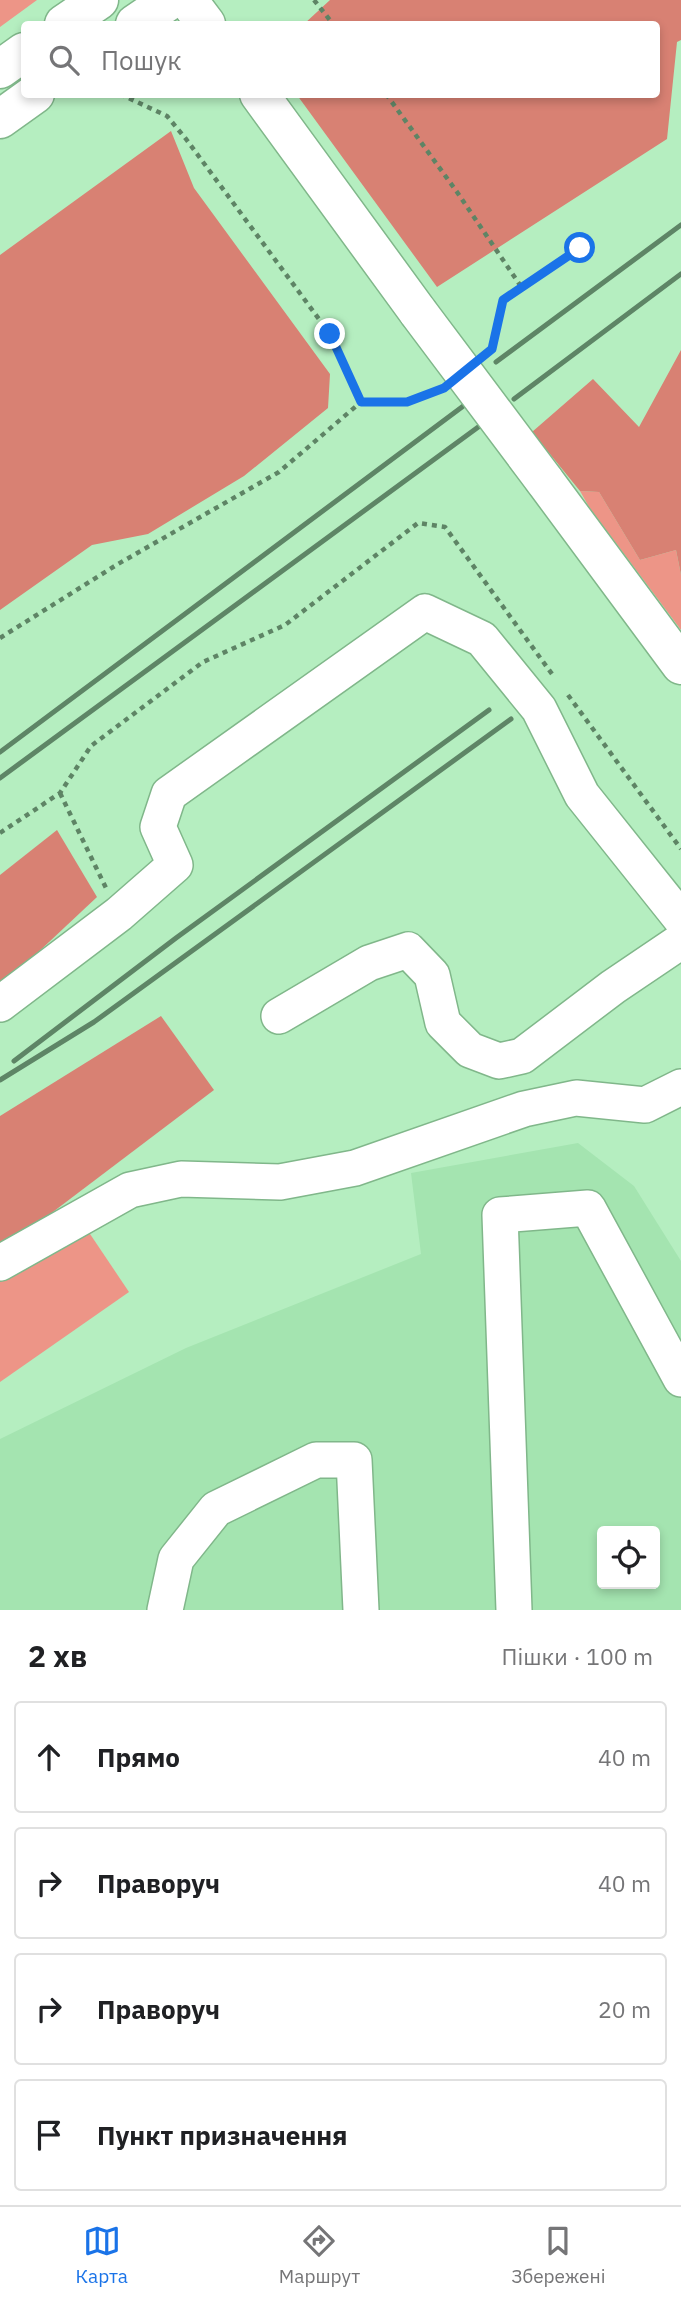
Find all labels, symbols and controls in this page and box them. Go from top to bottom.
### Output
search box [21,21,660,98]
icon: search [45,41,83,79]
text: Пошук [101,43,182,77]
route start [564,232,595,263]
route end [314,318,345,349]
map controls [597,1526,660,1589]
button: locate [597,1526,660,1589]
text: 2 хв [28,1636,87,1675]
text: Пішки · 100 m [502,1641,653,1671]
icon: ahead [30,1738,68,1776]
text: Прямо [97,1740,180,1774]
text: 40 m [598,1742,651,1772]
icon: right [30,1864,68,1902]
text: Праворуч [97,1866,220,1900]
text: 40 m [598,1868,651,1898]
icon: right [30,1990,68,2028]
text: Праворуч [97,1992,220,2026]
text: 20 m [598,1994,651,2024]
icon: arrive [30,2116,68,2154]
text: Пункт призначення [97,2118,347,2152]
tab: Карта [76,2222,128,2288]
tab: Маршрут [279,2222,360,2288]
tab: Збережені [511,2222,605,2288]

